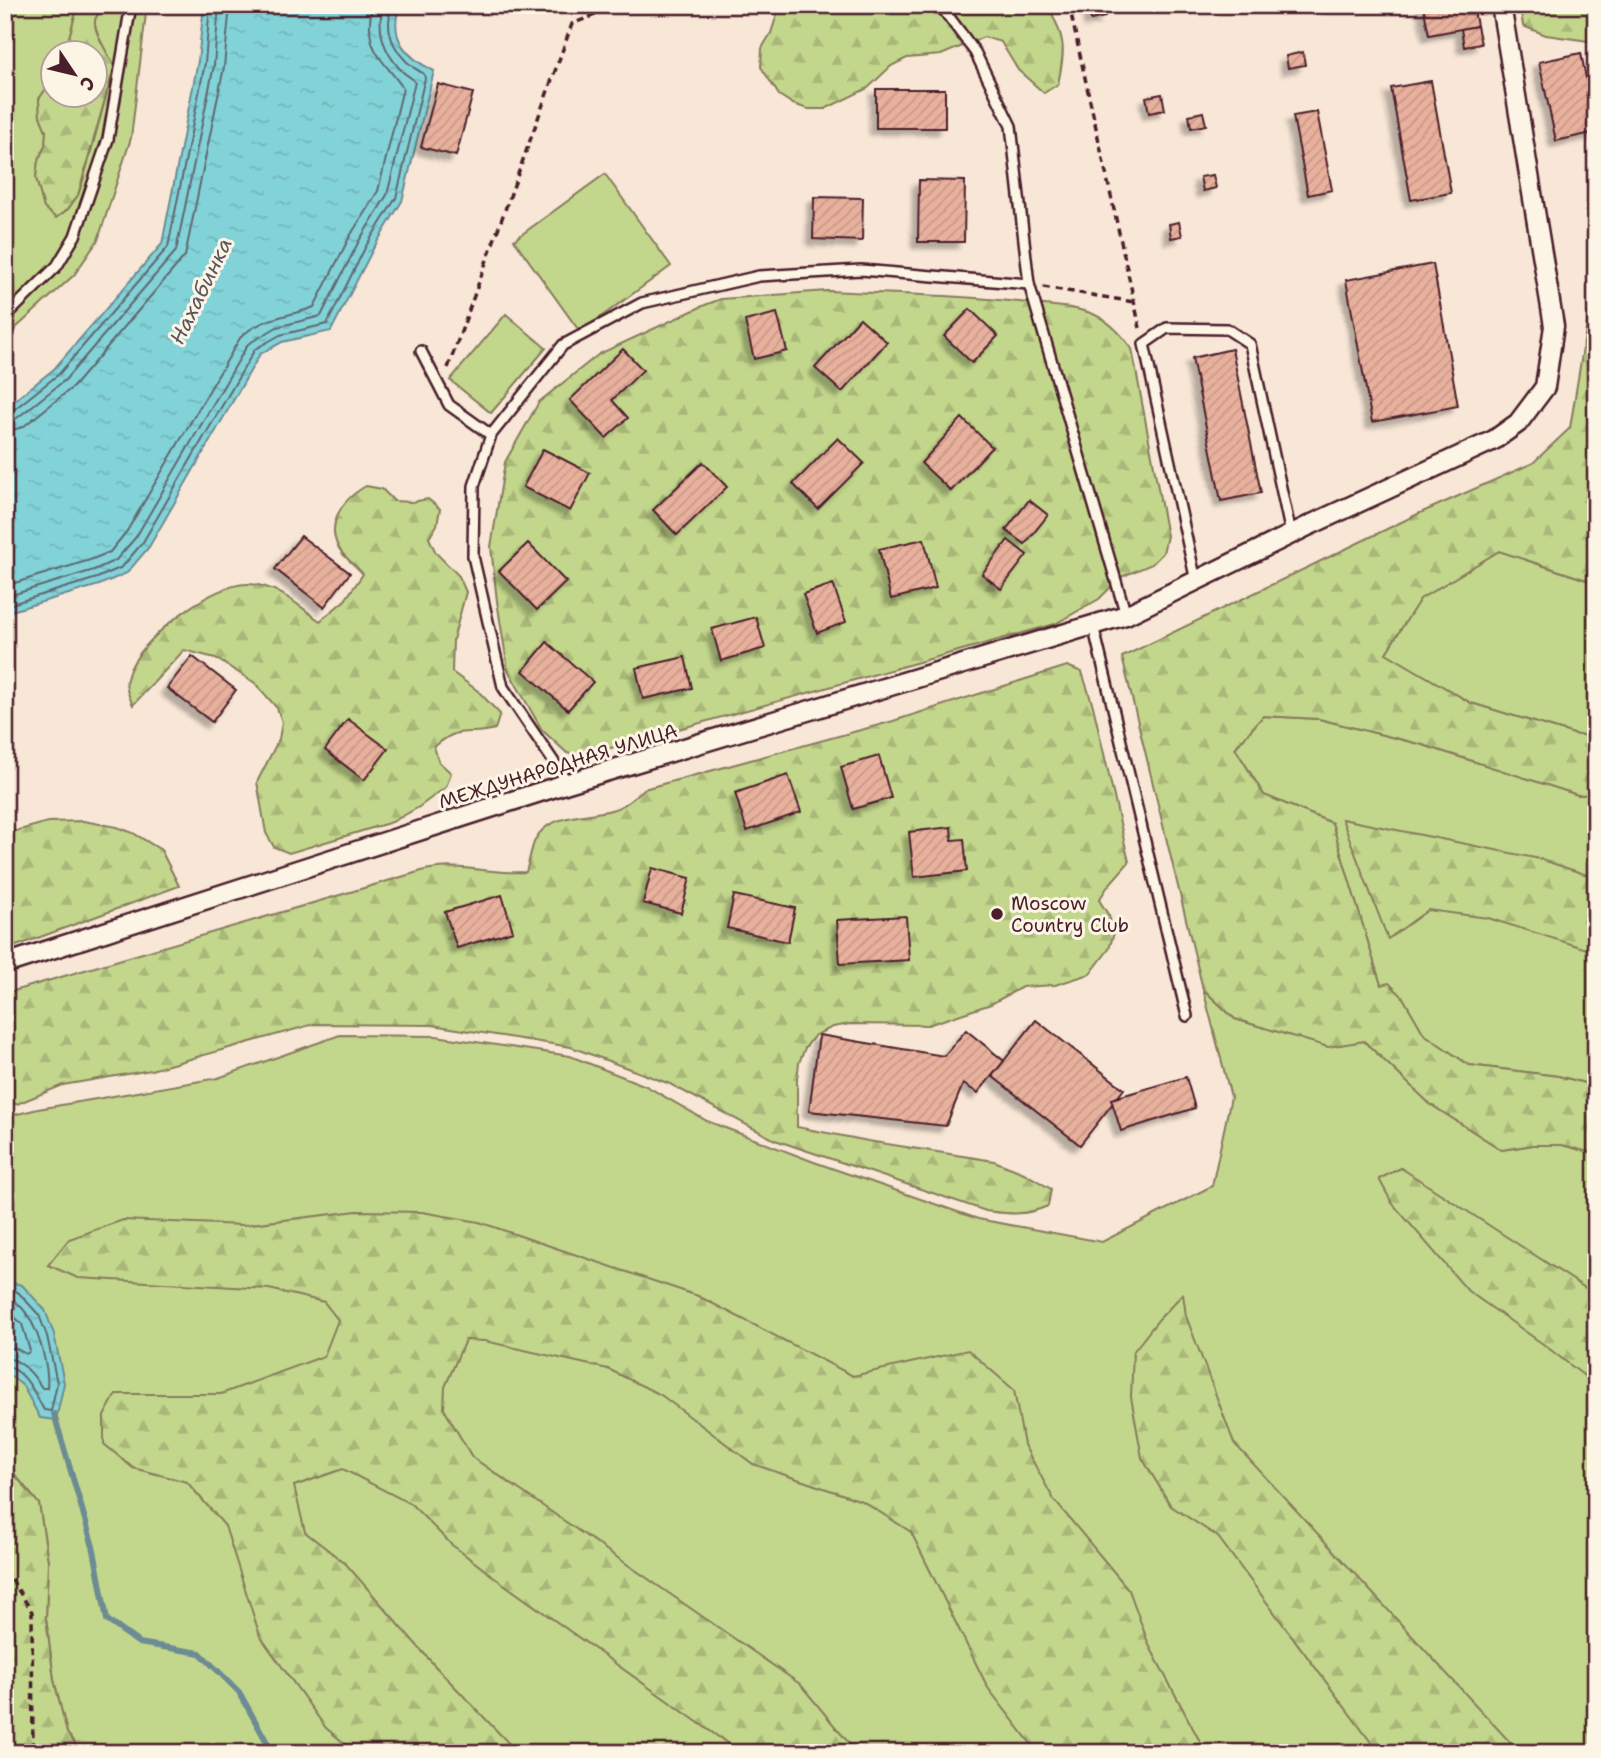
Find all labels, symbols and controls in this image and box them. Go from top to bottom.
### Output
north arrow [38,38,108,108]
text: С [74,72,101,95]
water label: Нахабинка [163,233,239,349]
street label: МЕЖДУНАРОДНАЯ УЛИЦА [435,718,681,814]
place label: Moscow Country Club [1011,891,1129,938]
marker: Moscow Country Club [989,906,1005,922]

